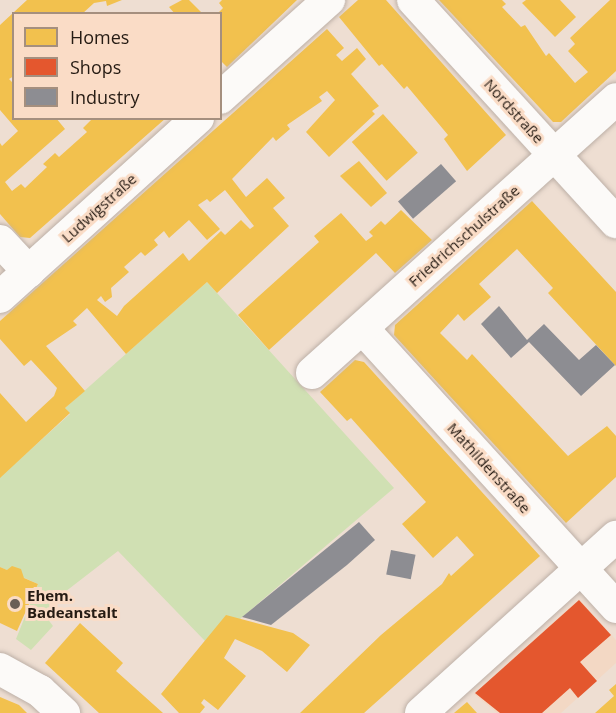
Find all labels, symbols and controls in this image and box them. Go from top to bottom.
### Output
legend [12,12,222,120]
text: Homes [70,25,129,49]
text: Shops [70,55,121,79]
street label: Nordstraße [480,75,548,147]
text: Industry [70,85,140,109]
street label: Ludwigstraße [58,170,140,246]
street label: Friedrichschulstraße [405,182,523,290]
street label: Mathildenstraße [444,419,534,517]
place label: Ehem. Badeanstalt [27,586,118,621]
marker: Ehem. Badeanstalt [8,597,22,611]

